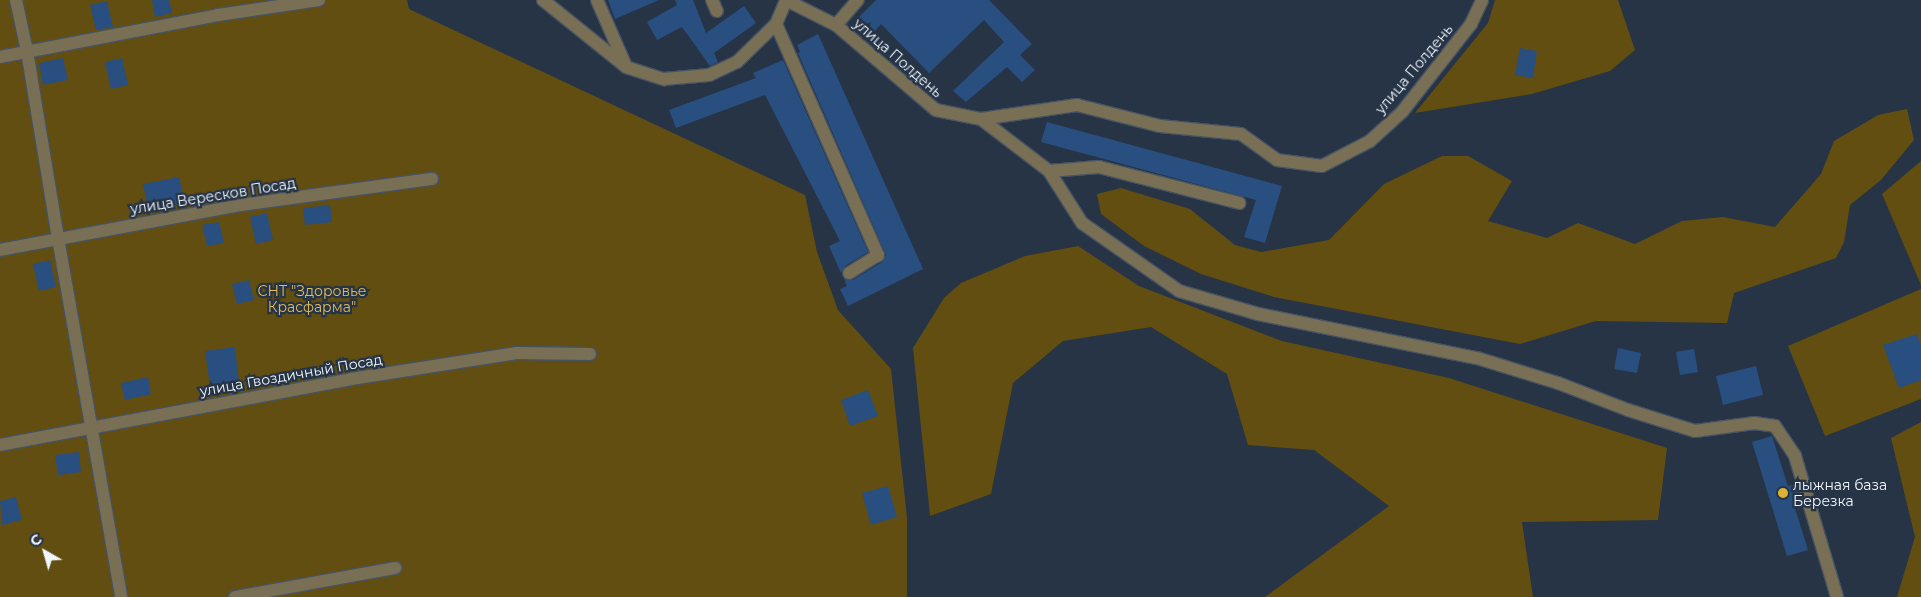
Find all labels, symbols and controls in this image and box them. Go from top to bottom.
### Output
street label: улица Полдень [850,15,946,101]
street label: улица Полдень [1372,21,1456,117]
street label: улица Вересков Посад [129,175,297,217]
park label: СНТ "Здоровье Красфарма" [258,283,366,316]
street label: улица Гвоздичный Посад [198,351,384,399]
place label: лыжная база Березка [1793,477,1887,510]
marker: лыжная база Березка [1777,487,1789,499]
north arrow [20,527,70,577]
text: С [26,530,45,550]

